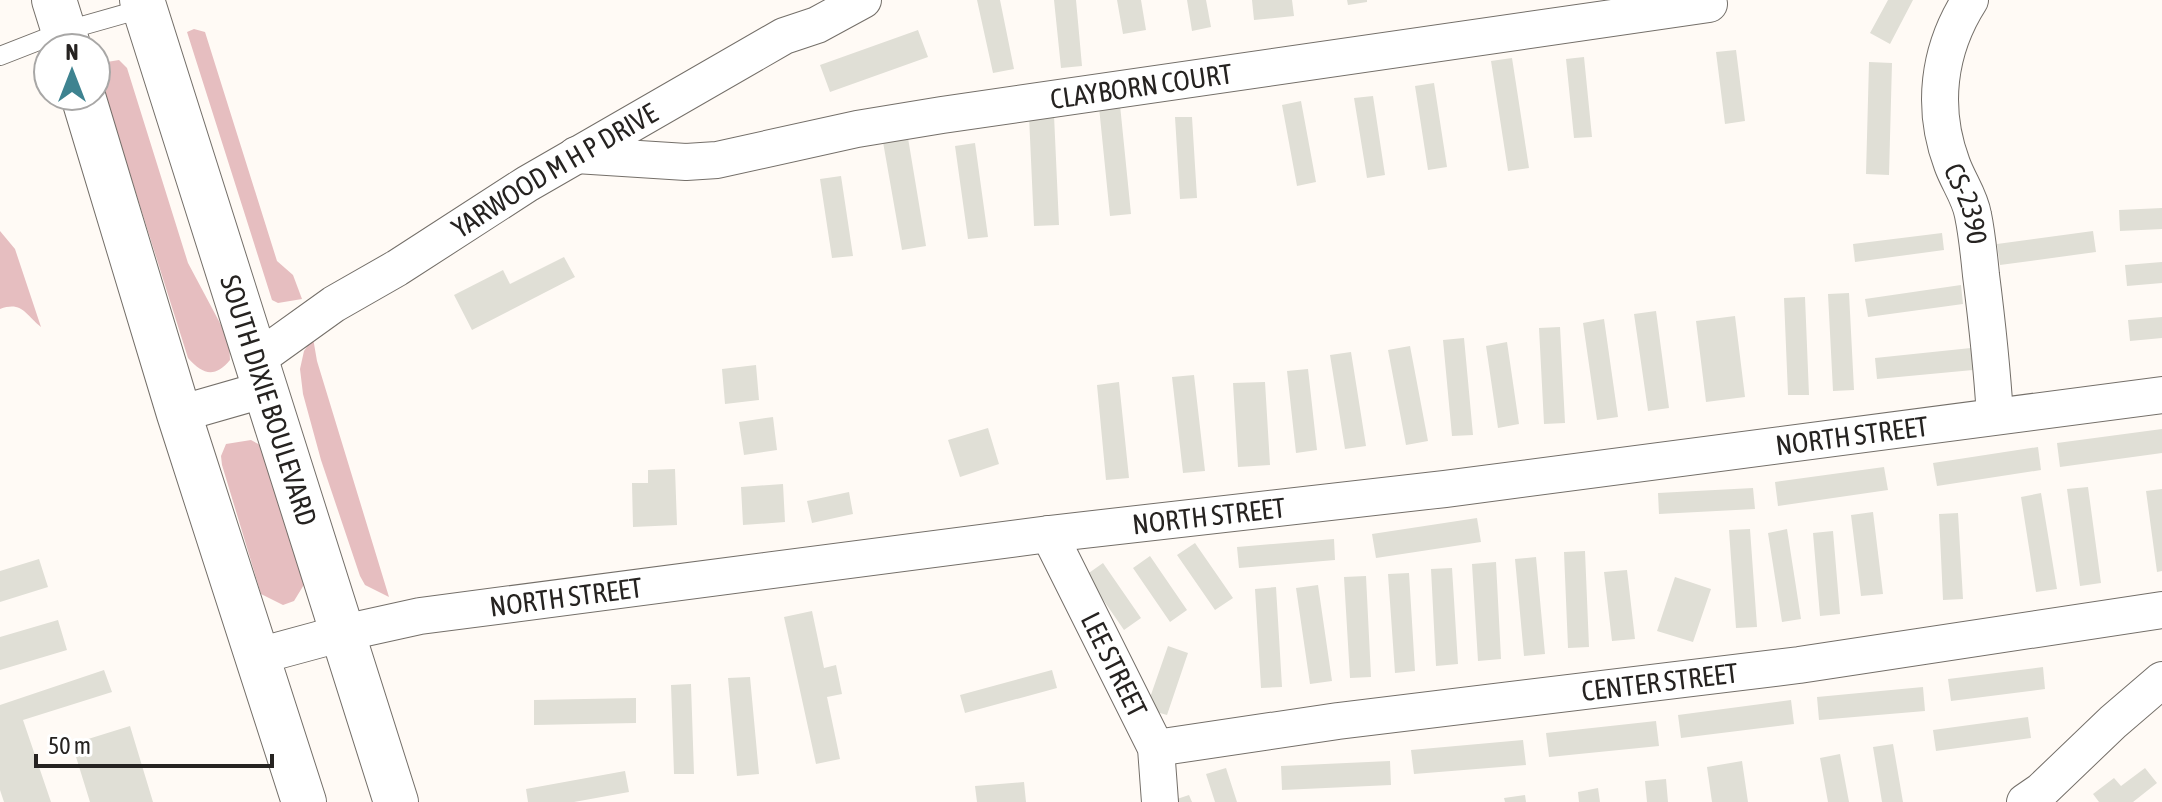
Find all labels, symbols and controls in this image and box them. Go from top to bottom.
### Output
north arrow [32,32,112,112]
text: N [66,39,78,65]
street label: CLAYBORN COURT [1048,57,1234,115]
street label: YARWOOD M H P DRIVE [446,97,663,244]
street label: CS-2390 [1937,158,1994,246]
street label: SOUTH DIXIE BOULEVARD [214,271,323,530]
street label: NORTH STREET [1774,410,1930,462]
street label: NORTH STREET [1131,491,1287,540]
street label: NORTH STREET [488,571,644,623]
street label: LEE STREET [1075,607,1154,722]
street label: CENTER STREET [1580,657,1740,707]
scale bar [36,718,272,768]
text: 50 m [48,732,91,759]

